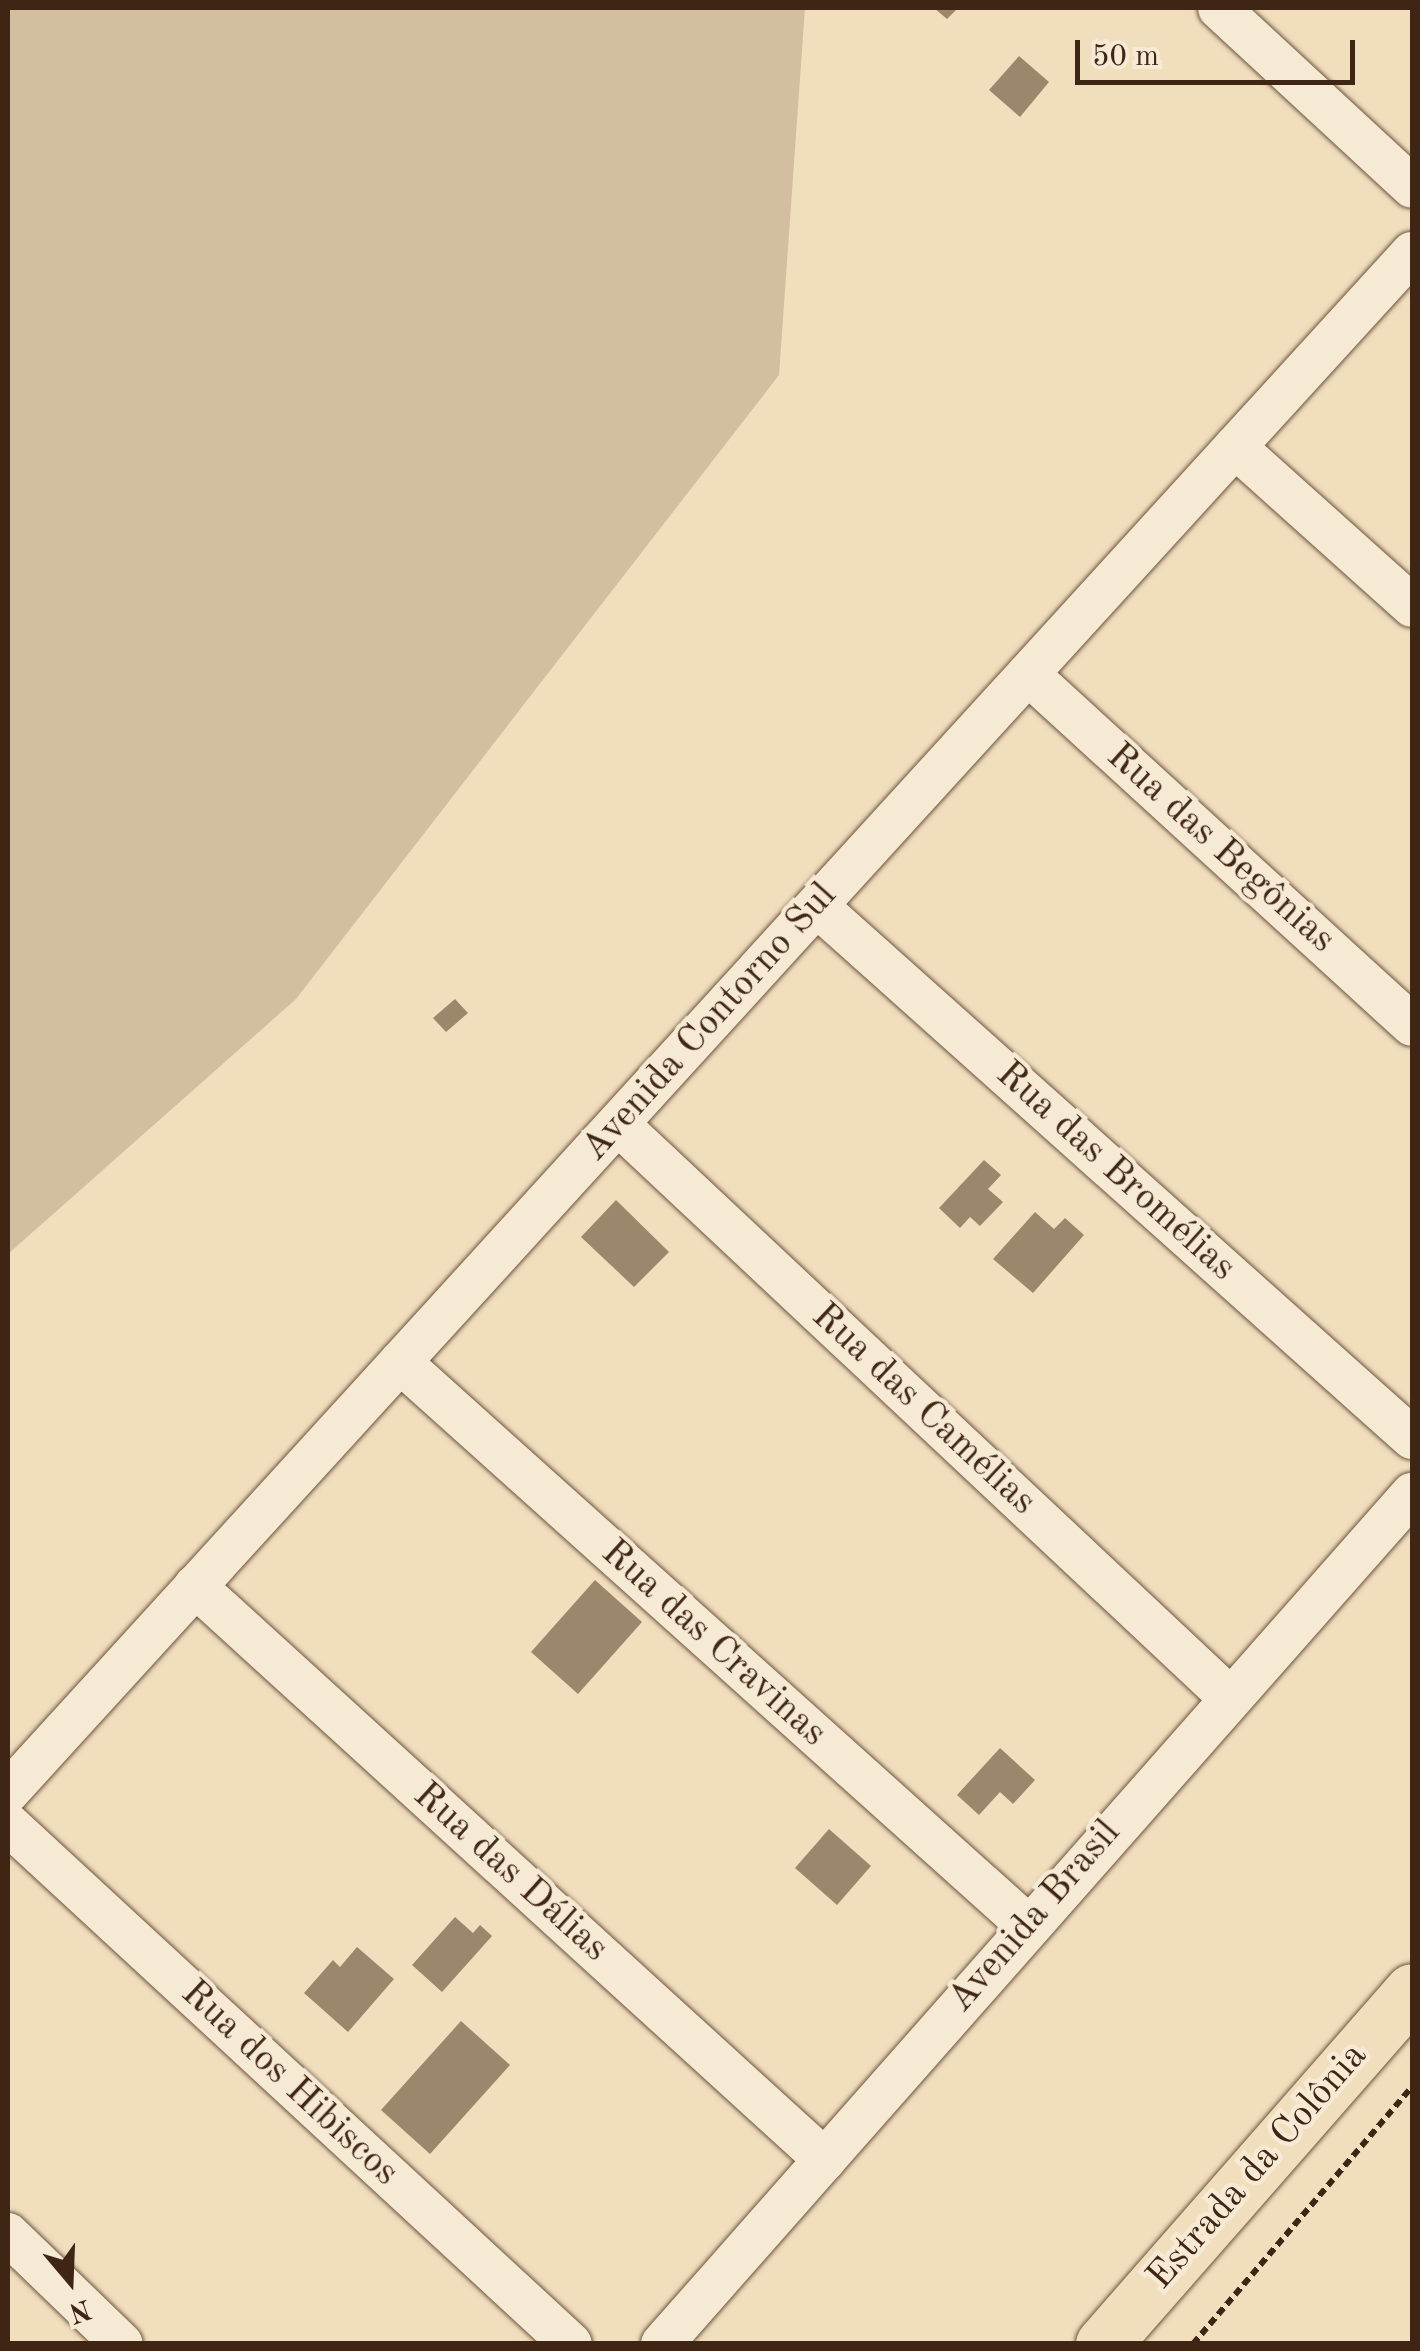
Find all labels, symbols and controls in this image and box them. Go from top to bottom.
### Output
scale bar [1080,20,1360,82]
text: 50 m [1092,42,1159,72]
street label: Rua das Begônias [1096,734,1344,964]
street label: Avenida Contorno Sul [573,874,847,1172]
street label: Rua das Bromélias [986,1052,1244,1292]
street label: Rua das Camélias [801,1294,1045,1526]
street label: Rua das Cravinas [591,1531,835,1757]
street label: Rua das Dálias [403,1773,617,1973]
street label: Avenida Brasil [939,1811,1131,2023]
street label: Rua dos Hibiscos [171,1971,407,2197]
street label: Estrada da Colônia [1139,2034,1377,2300]
north arrow [20,2231,120,2331]
text: N [65,2293,94,2326]

